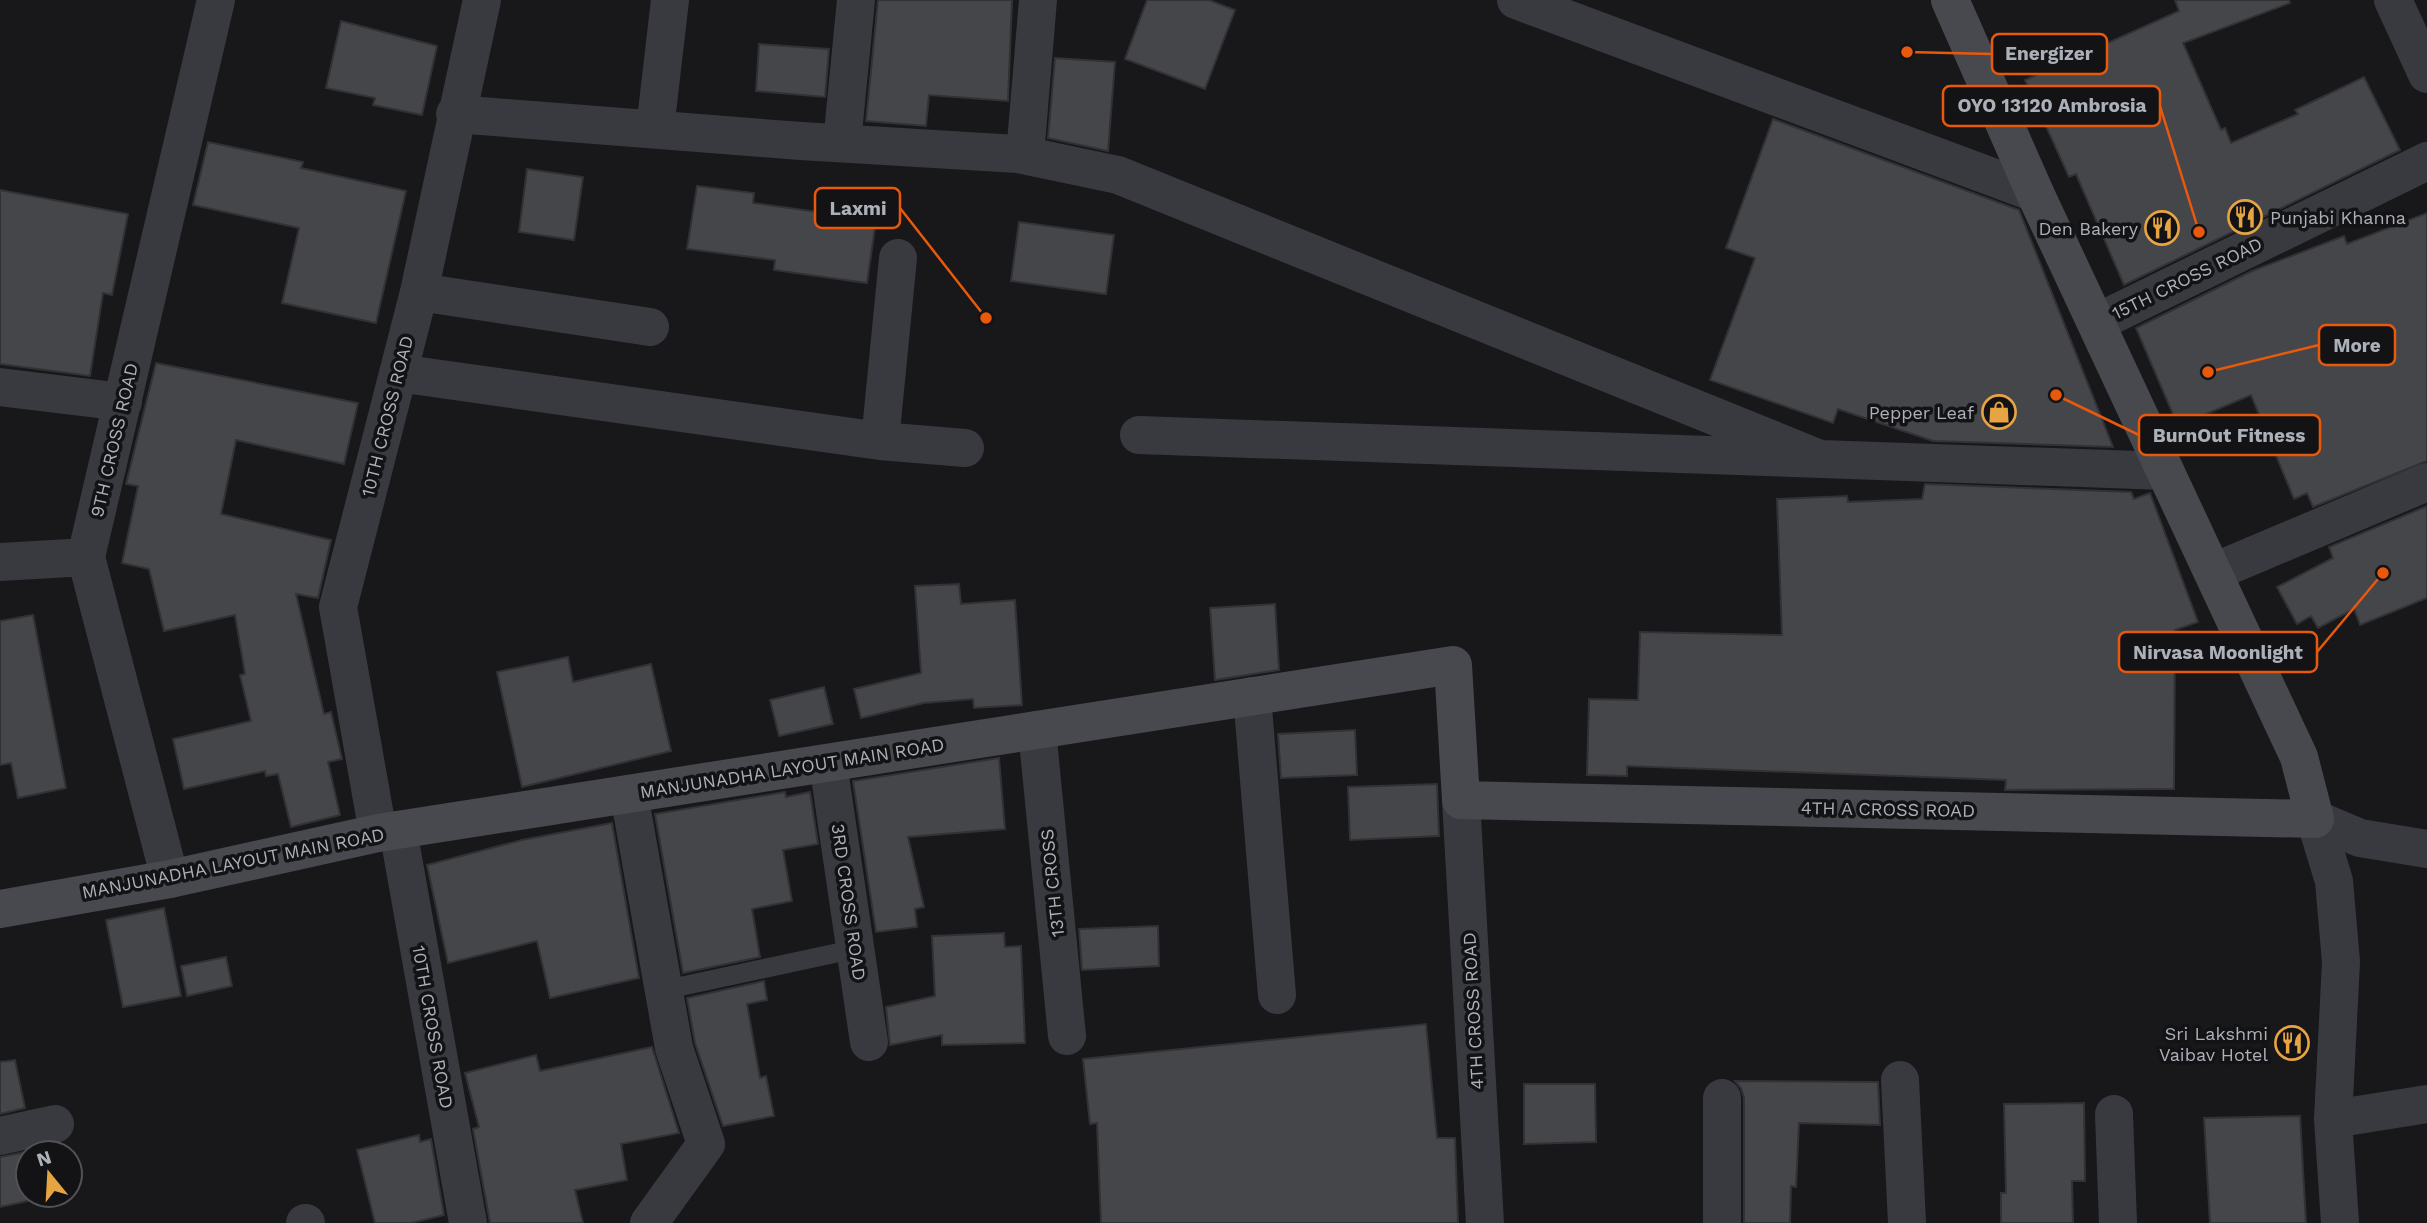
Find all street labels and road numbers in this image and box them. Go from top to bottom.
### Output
street label: 15TH CROSS ROAD [2109,233,2265,323]
street label: 10TH CROSS ROAD [357,333,417,499]
street label: 9TH CROSS ROAD [86,361,142,519]
street label: MANJUNADHA LAYOUT MAIN ROAD [638,734,946,802]
street label: 4TH A CROSS ROAD [1801,797,1975,821]
street label: 3RD CROSS ROAD [828,822,870,982]
street label: MANJUNADHA LAYOUT MAIN ROAD [80,823,386,903]
street label: 13TH CROSS [1036,828,1068,938]
street label: 4TH CROSS ROAD [1458,932,1488,1090]
street label: 10TH CROSS ROAD [408,944,458,1110]

